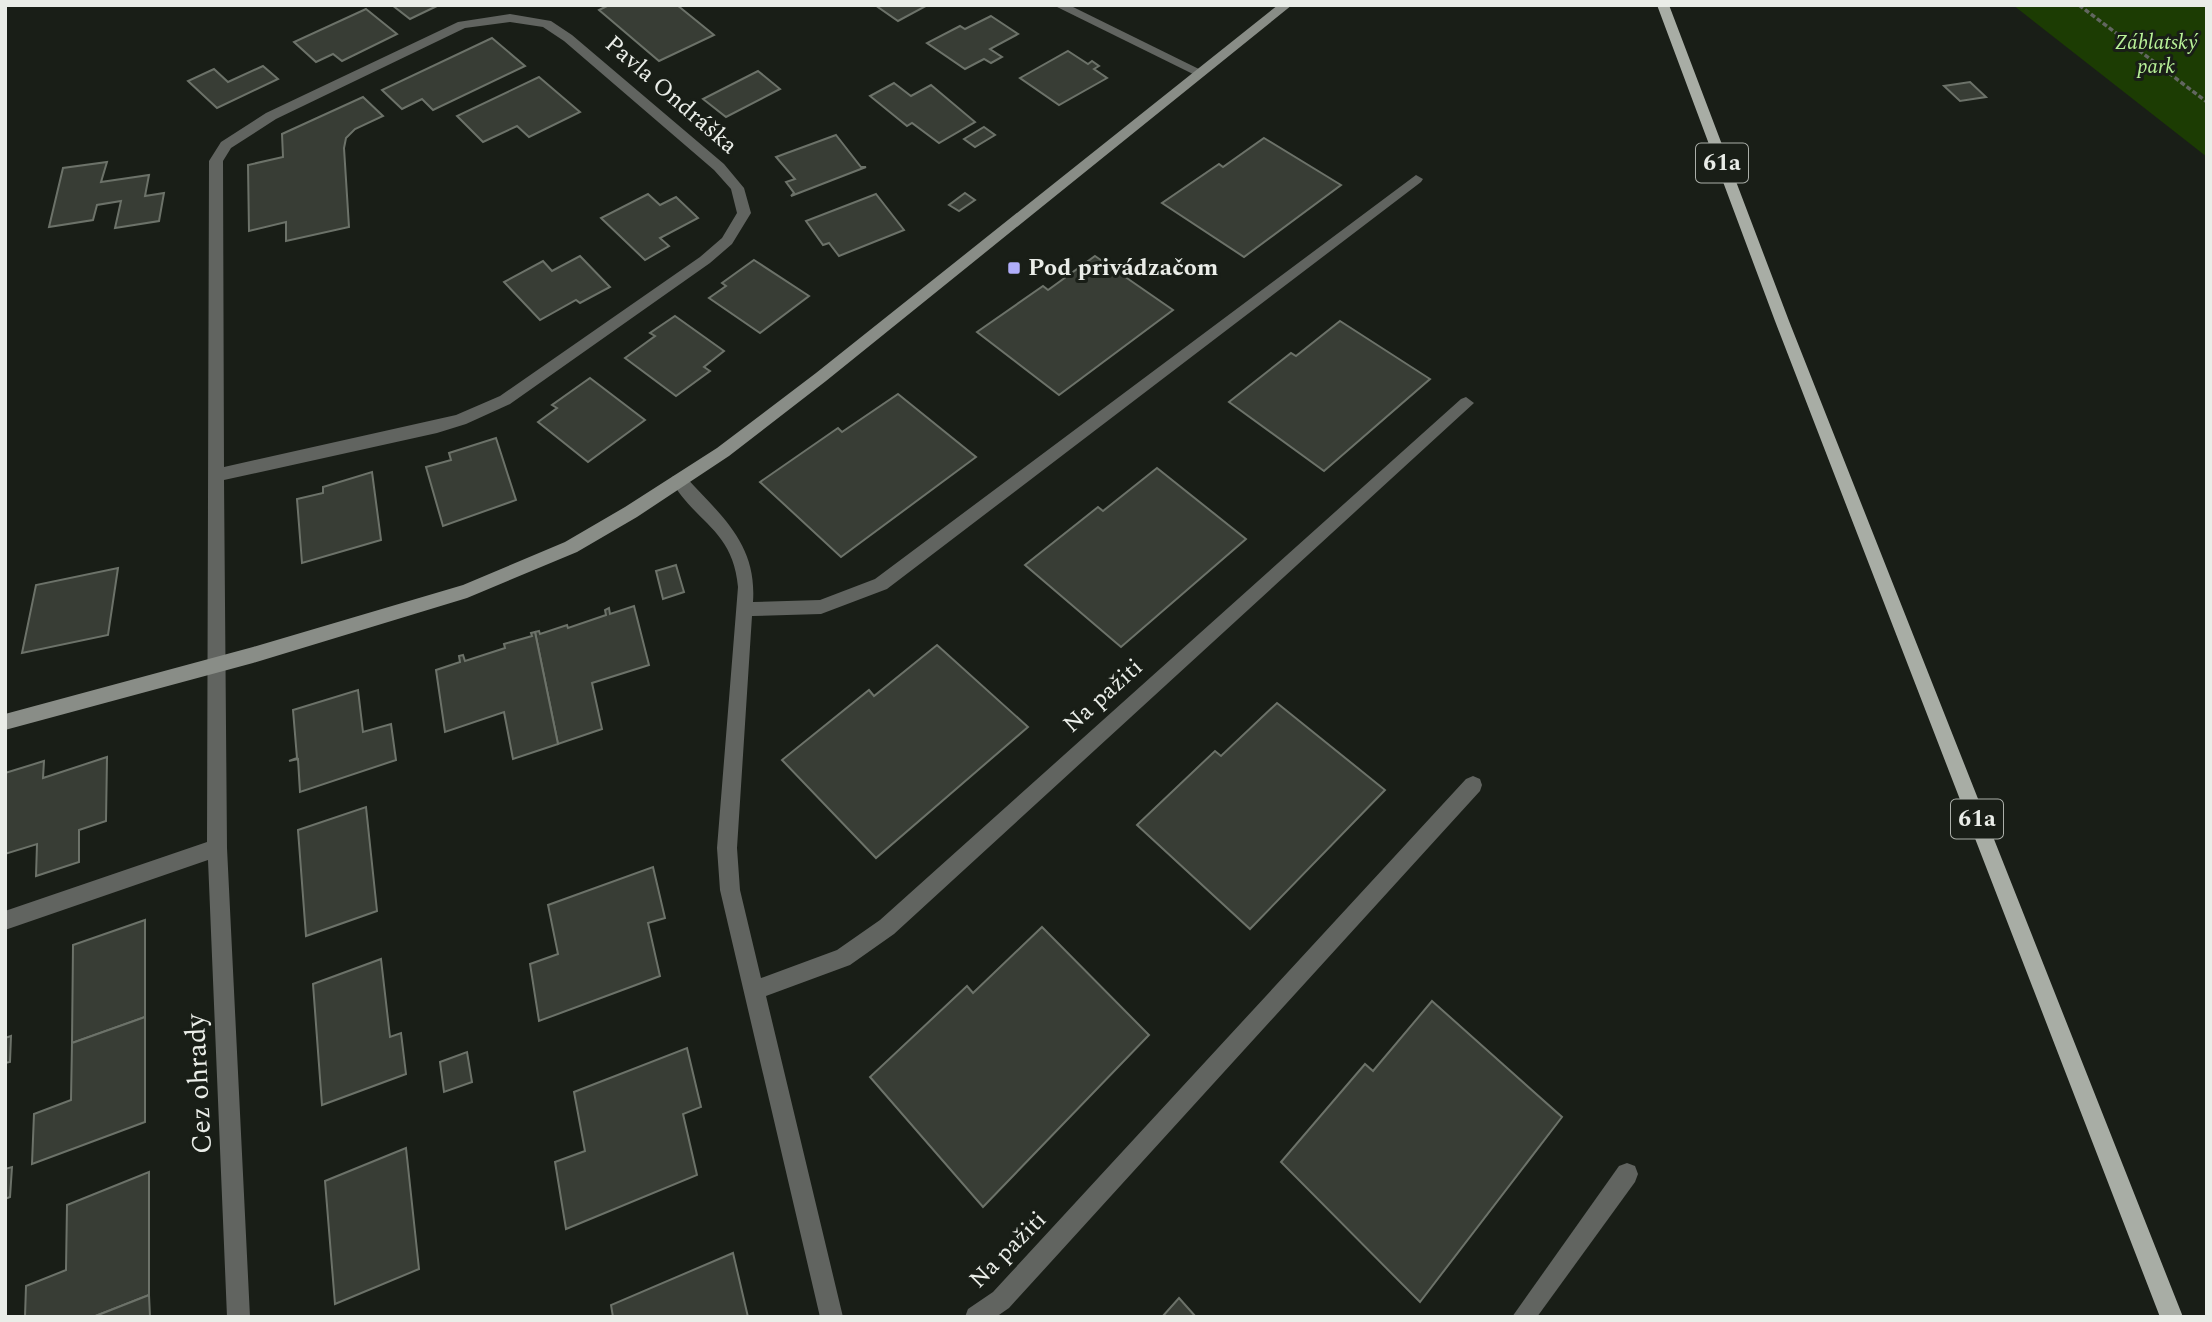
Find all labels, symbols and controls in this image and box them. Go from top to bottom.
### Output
street label: Pavla Ondráška [596,27,746,163]
park label: Záblatský park [2115,27,2199,83]
road number: 61a [1696,144,1748,182]
place label: Pod privádzačom [1028,250,1219,286]
marker: Pod privádzačom [1006,260,1022,276]
street label: Na pažiti [1055,650,1151,742]
road number: 61a [1951,800,2003,838]
street label: Cez ohrady [174,1011,224,1155]
street label: Na pažiti [961,1203,1055,1297]

